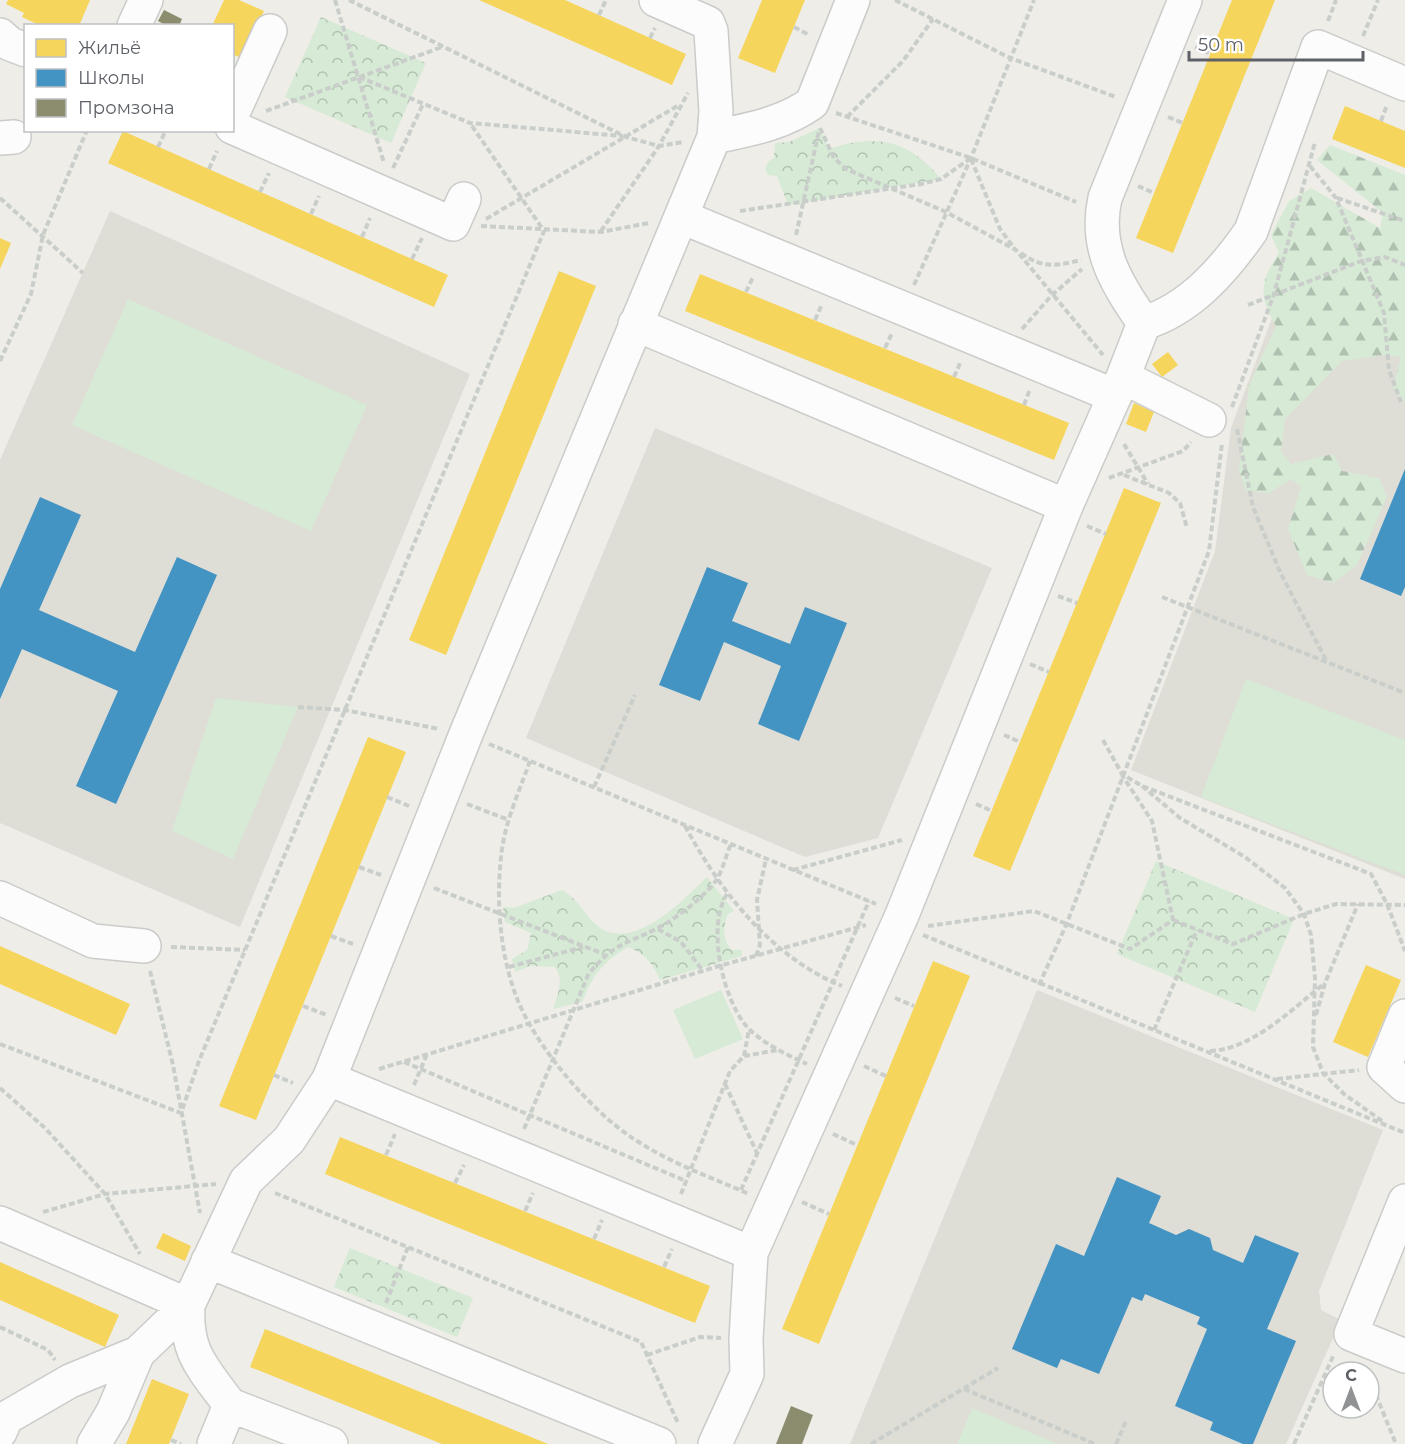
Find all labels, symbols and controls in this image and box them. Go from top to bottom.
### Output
legend [24,24,234,132]
scale bar [1189,24,1363,62]
text: 50 m [1198,34,1244,56]
text: Жильё [78,37,141,59]
text: Школы [78,67,145,89]
text: Промзона [78,97,175,119]
north arrow [1321,1360,1381,1420]
text: С [1345,1366,1357,1385]

